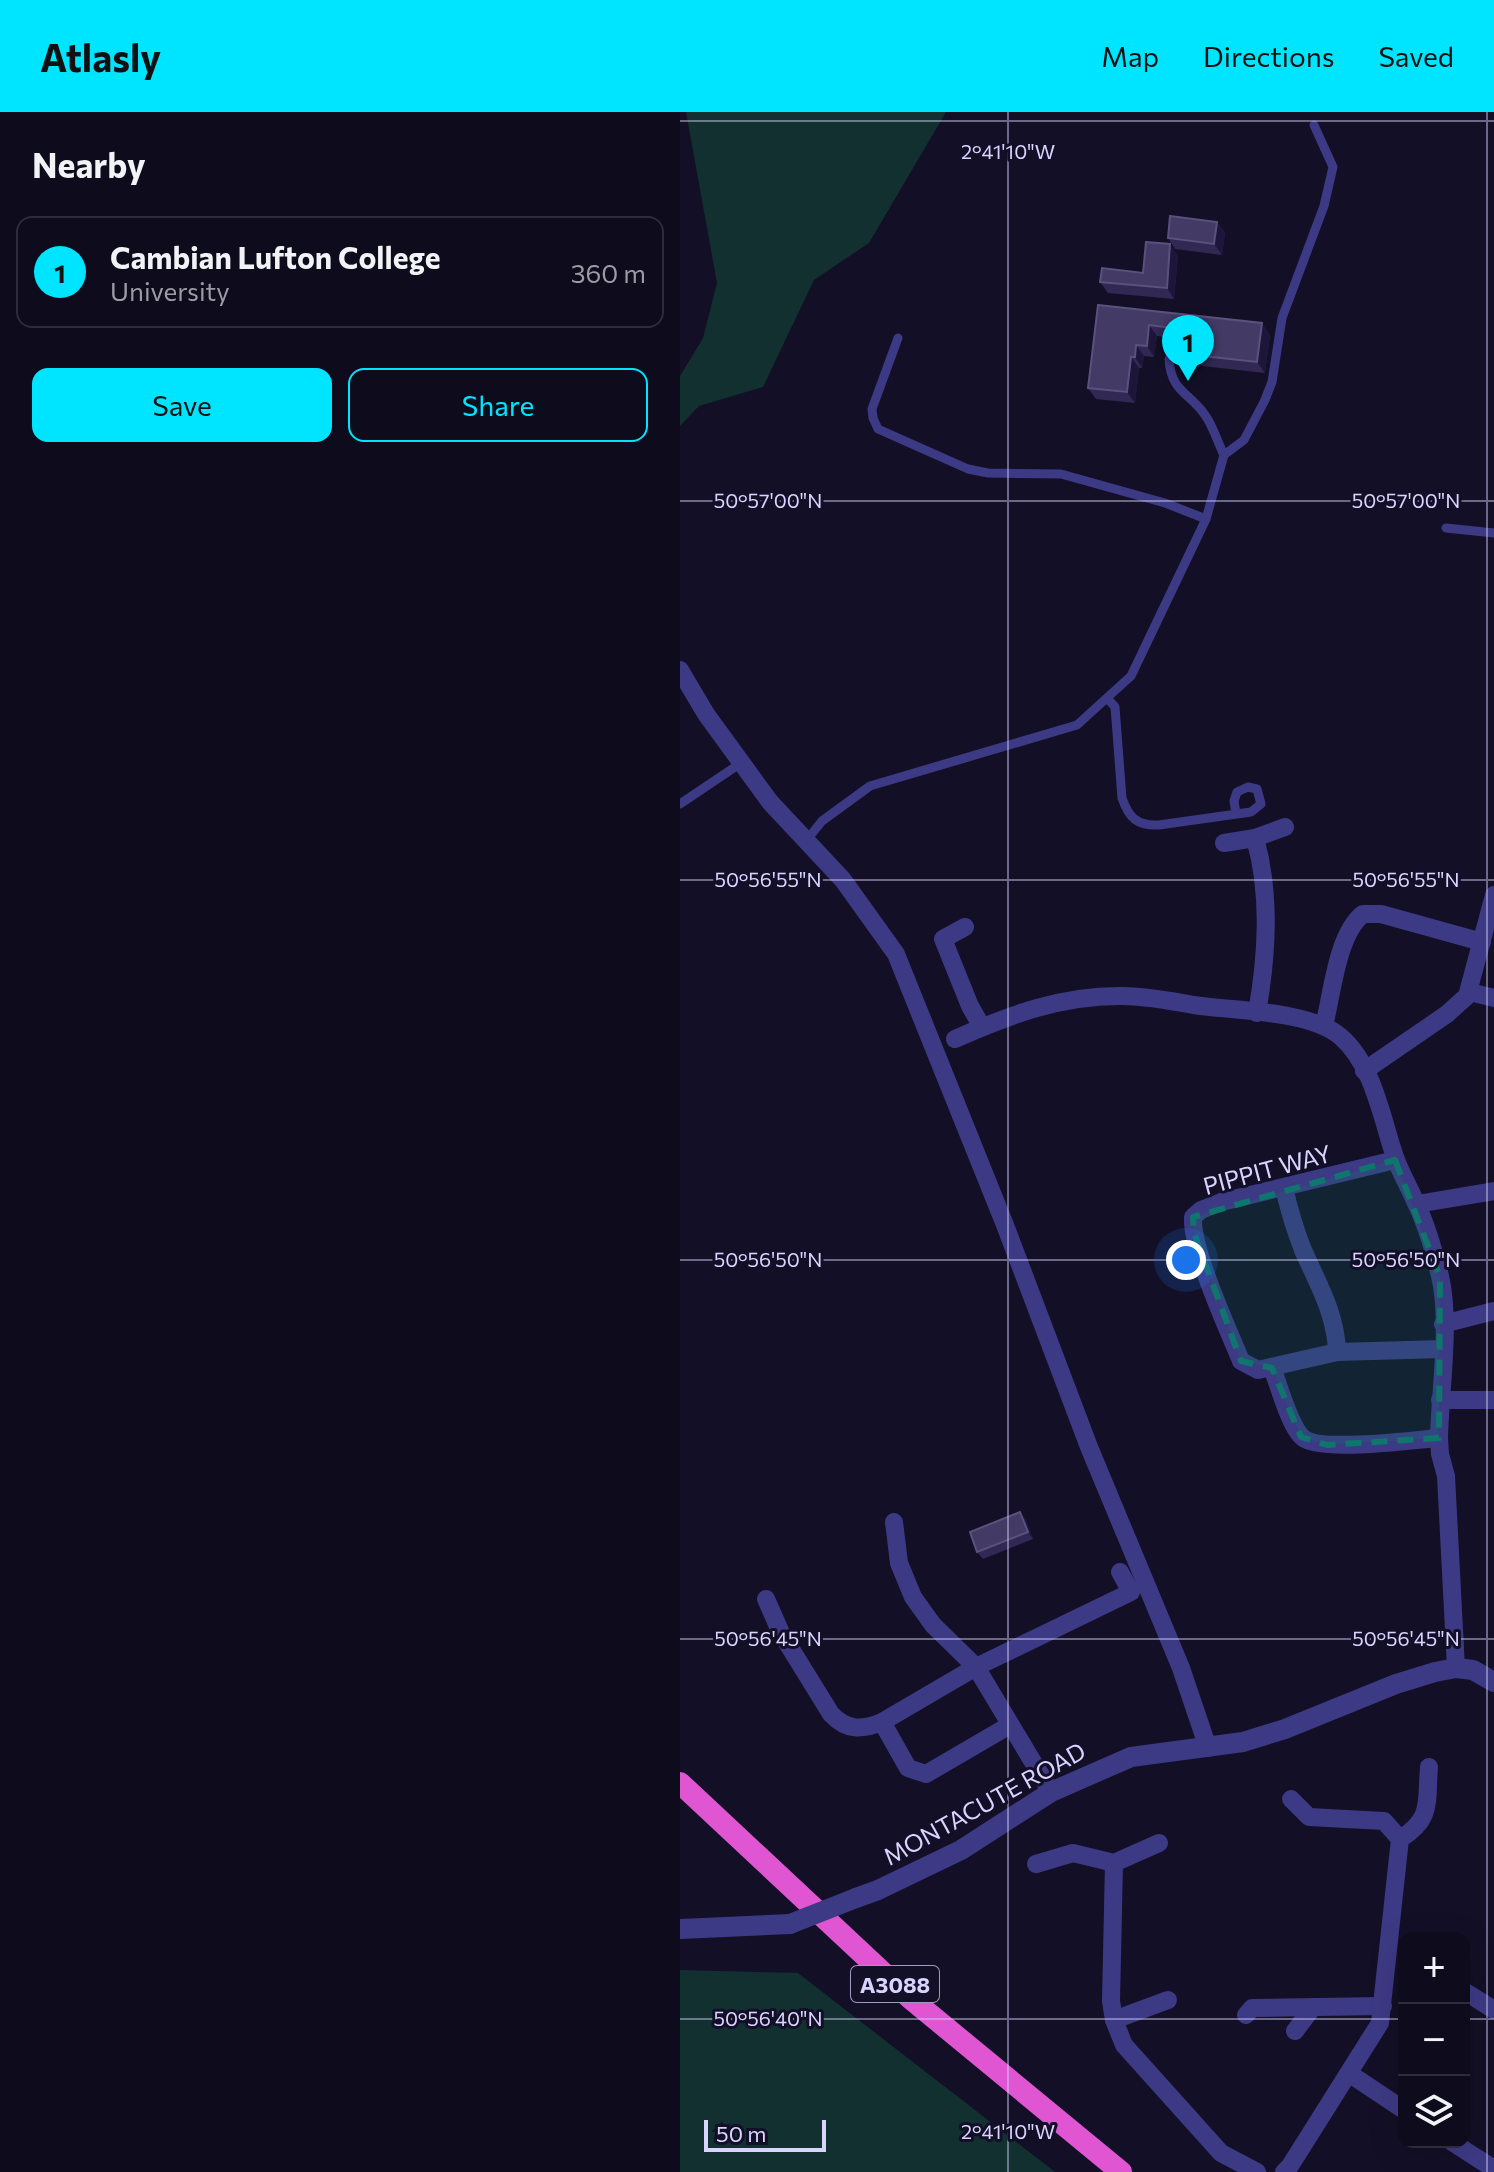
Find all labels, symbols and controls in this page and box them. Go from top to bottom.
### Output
text: Atlasly [40,33,161,80]
text: Map [1101,39,1159,73]
text: Directions [1203,39,1334,73]
text: Saved [1378,39,1454,73]
text: 2°41'10"W [961,139,1055,163]
text: Nearby [32,143,146,185]
text: Cambian Lufton College [110,238,440,275]
text: 1 [54,257,66,288]
text: 360 m [571,257,646,288]
text: University [110,275,230,306]
pin: 1 [1162,315,1214,381]
button: Save [32,368,332,442]
button: Share [348,368,648,442]
text: 50°57'00"N [714,488,822,512]
text: 50°57'00"N [1352,488,1460,512]
text: 50°56'55"N [714,867,822,891]
text: 50°56'55"N [1352,867,1460,891]
street label: PIPPIT WAY [1200,1138,1335,1200]
your location [1166,1240,1206,1280]
text: 50°56'50"N [714,1247,822,1271]
text: 50°56'50"N [1352,1247,1460,1271]
text: 50°56'45"N [714,1626,822,1650]
text: 50°56'45"N [1352,1626,1460,1650]
street label: MONTACUTE ROAD [878,1735,1090,1871]
map controls [1398,1932,1470,2148]
button: + [1398,1932,1470,2004]
road number: A3088 [851,1966,939,2002]
button: − [1398,2004,1470,2076]
text: 50°56'40"N [713,2006,823,2030]
button: layers [1398,2076,1470,2148]
scale bar [704,2116,826,2152]
text: 2°41'10"W [961,2119,1055,2143]
text: 50 m [716,2120,766,2147]

